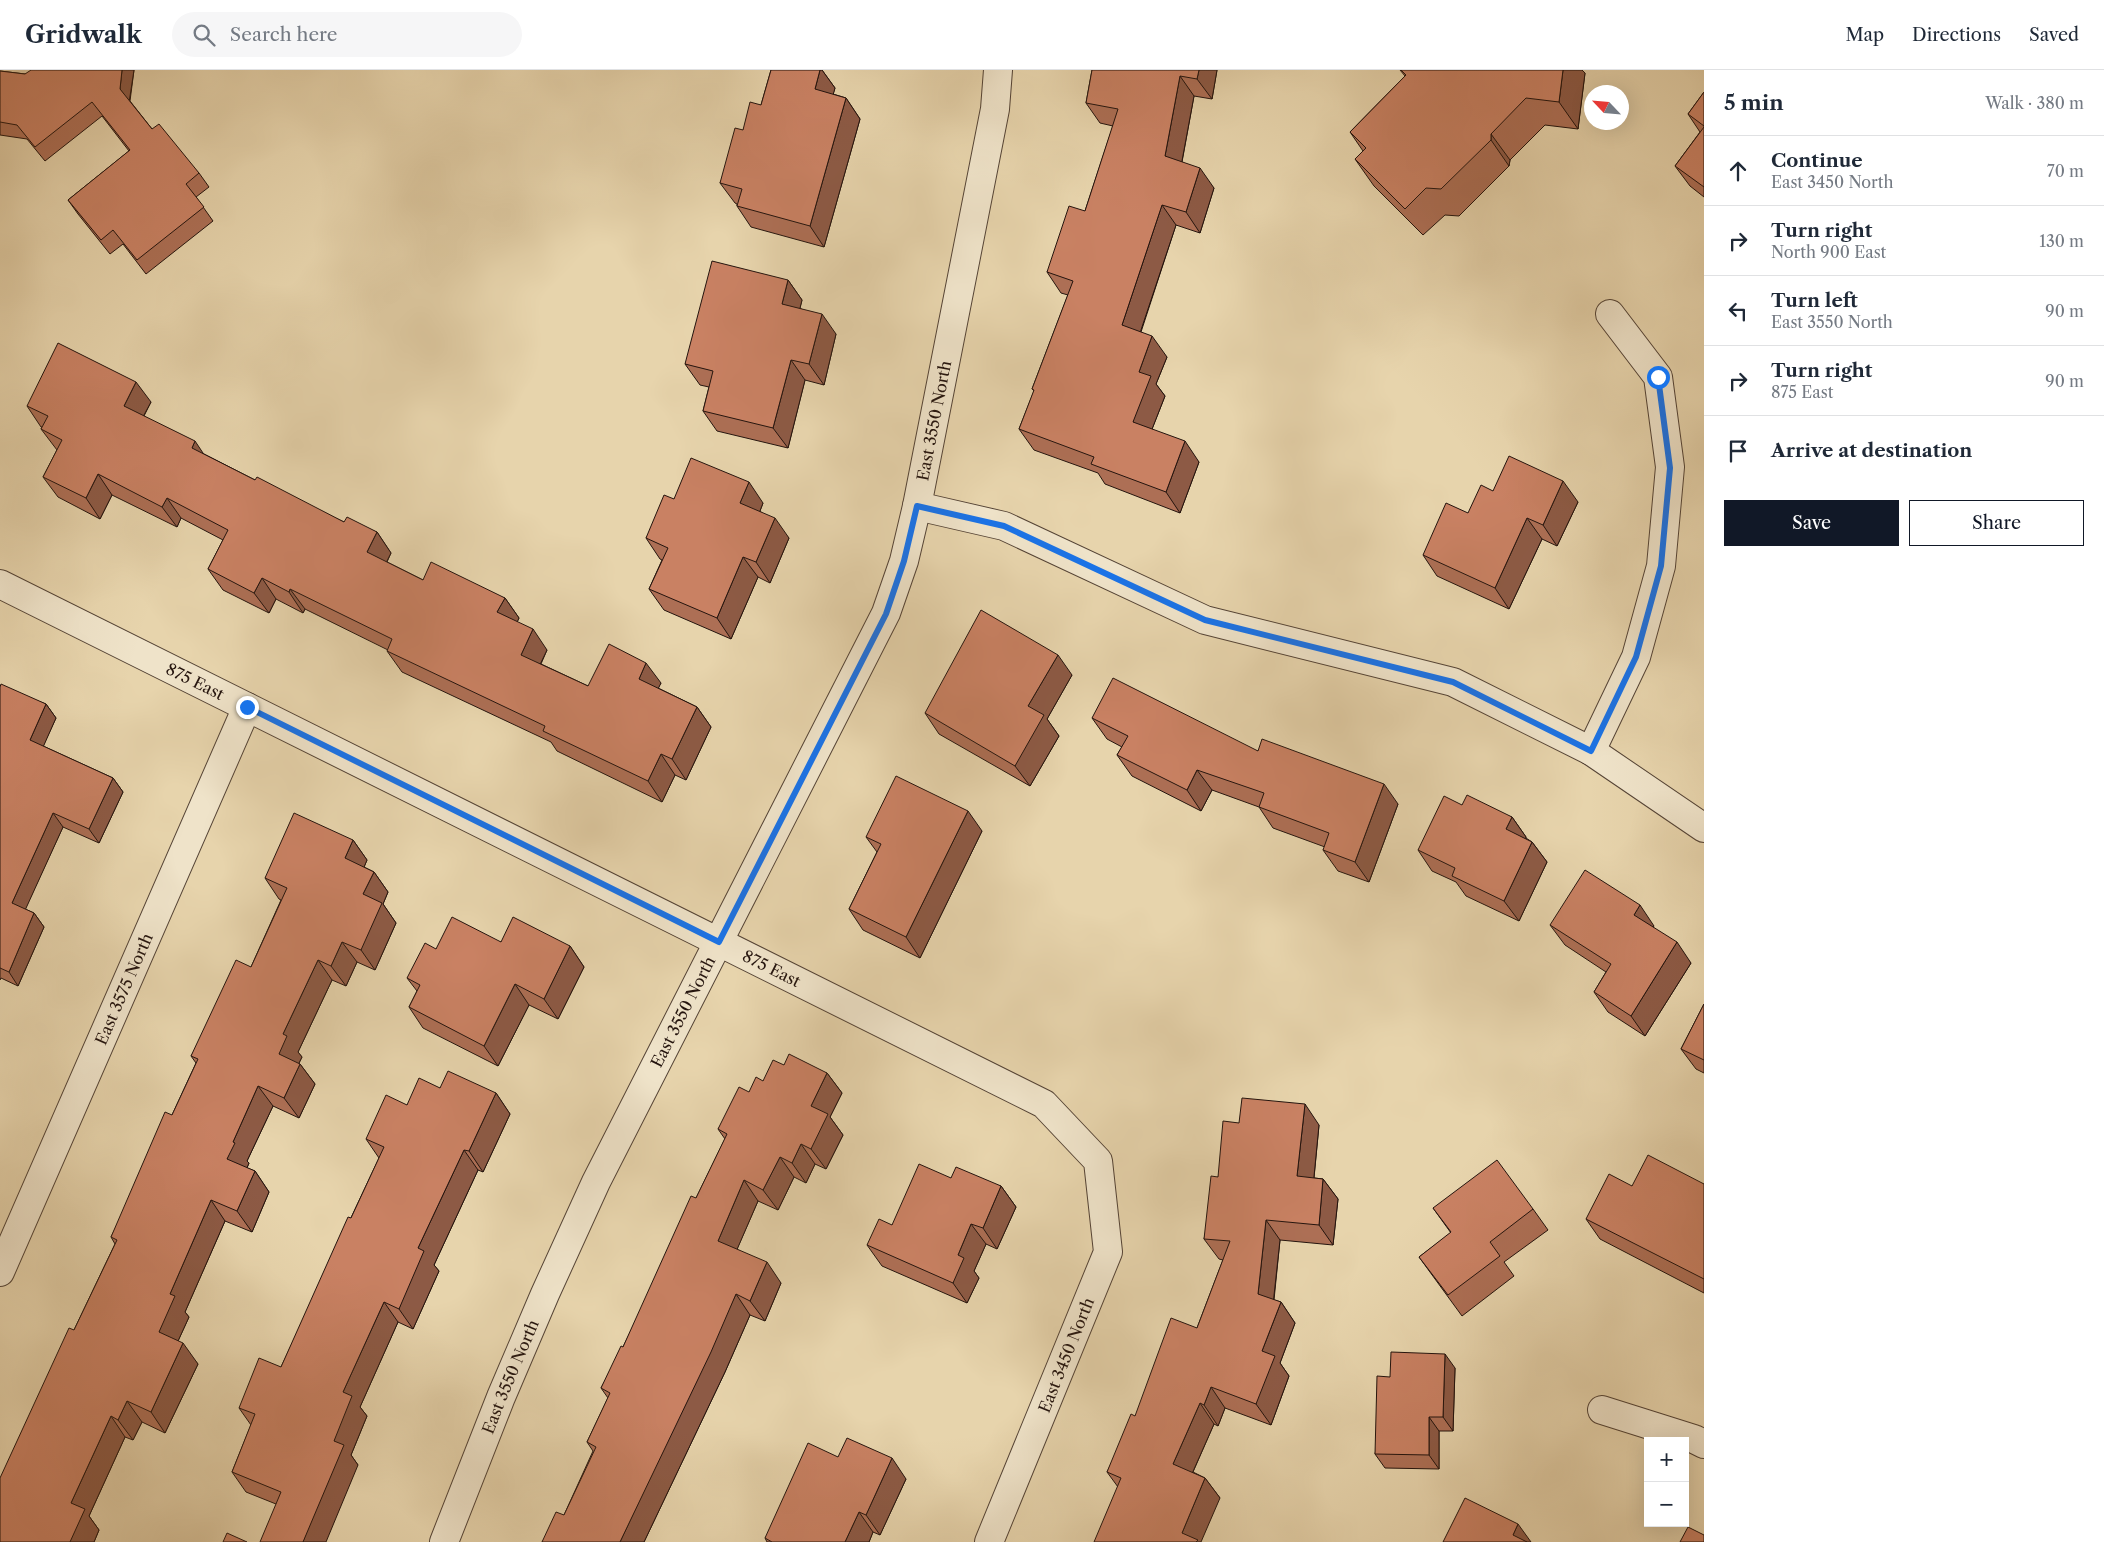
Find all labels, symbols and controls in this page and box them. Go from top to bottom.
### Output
search box [172,12,522,57]
text: Gridwalk [25,20,142,49]
icon: search [190,21,218,49]
text: Search here [230,23,338,46]
text: Map [1845,24,1884,46]
text: Directions [1912,24,2001,46]
text: Saved [2029,24,2079,46]
north arrow [1584,85,1629,130]
text: 5 min [1724,90,1784,115]
text: Walk · 380 m [1985,93,2084,113]
text: Continue [1771,149,1863,172]
icon: ahead [1724,157,1752,185]
text: 70 m [2047,161,2084,181]
text: East 3450 North [1771,172,1893,192]
text: Turn right [1771,219,1872,242]
icon: right [1724,227,1752,255]
text: 130 m [2039,231,2084,251]
text: North 900 East [1771,242,1886,262]
text: Turn left [1771,289,1858,312]
icon: left [1724,297,1752,325]
text: 90 m [2045,301,2084,321]
text: East 3550 North [1771,312,1893,332]
street label: East 3550 North [912,359,955,482]
text: Turn right [1771,359,1872,382]
route start [1647,366,1670,389]
icon: right [1724,367,1752,395]
text: 90 m [2045,371,2084,391]
text: 875 East [1771,382,1833,402]
icon: arrive [1724,437,1752,465]
text: Arrive at destination [1771,439,1972,462]
button: Save [1724,500,1899,546]
button: Share [1909,500,2084,546]
street label: 875 East [163,658,228,704]
route end [236,696,259,719]
street label: East 3575 North [91,930,157,1048]
street label: 875 East [739,945,804,991]
street label: East 3550 North [646,953,719,1071]
street label: East 3450 North [1034,1294,1098,1416]
street label: East 3550 North [477,1317,543,1437]
map controls [1644,1437,1689,1527]
button: + [1644,1437,1689,1482]
button: − [1644,1482,1689,1527]

